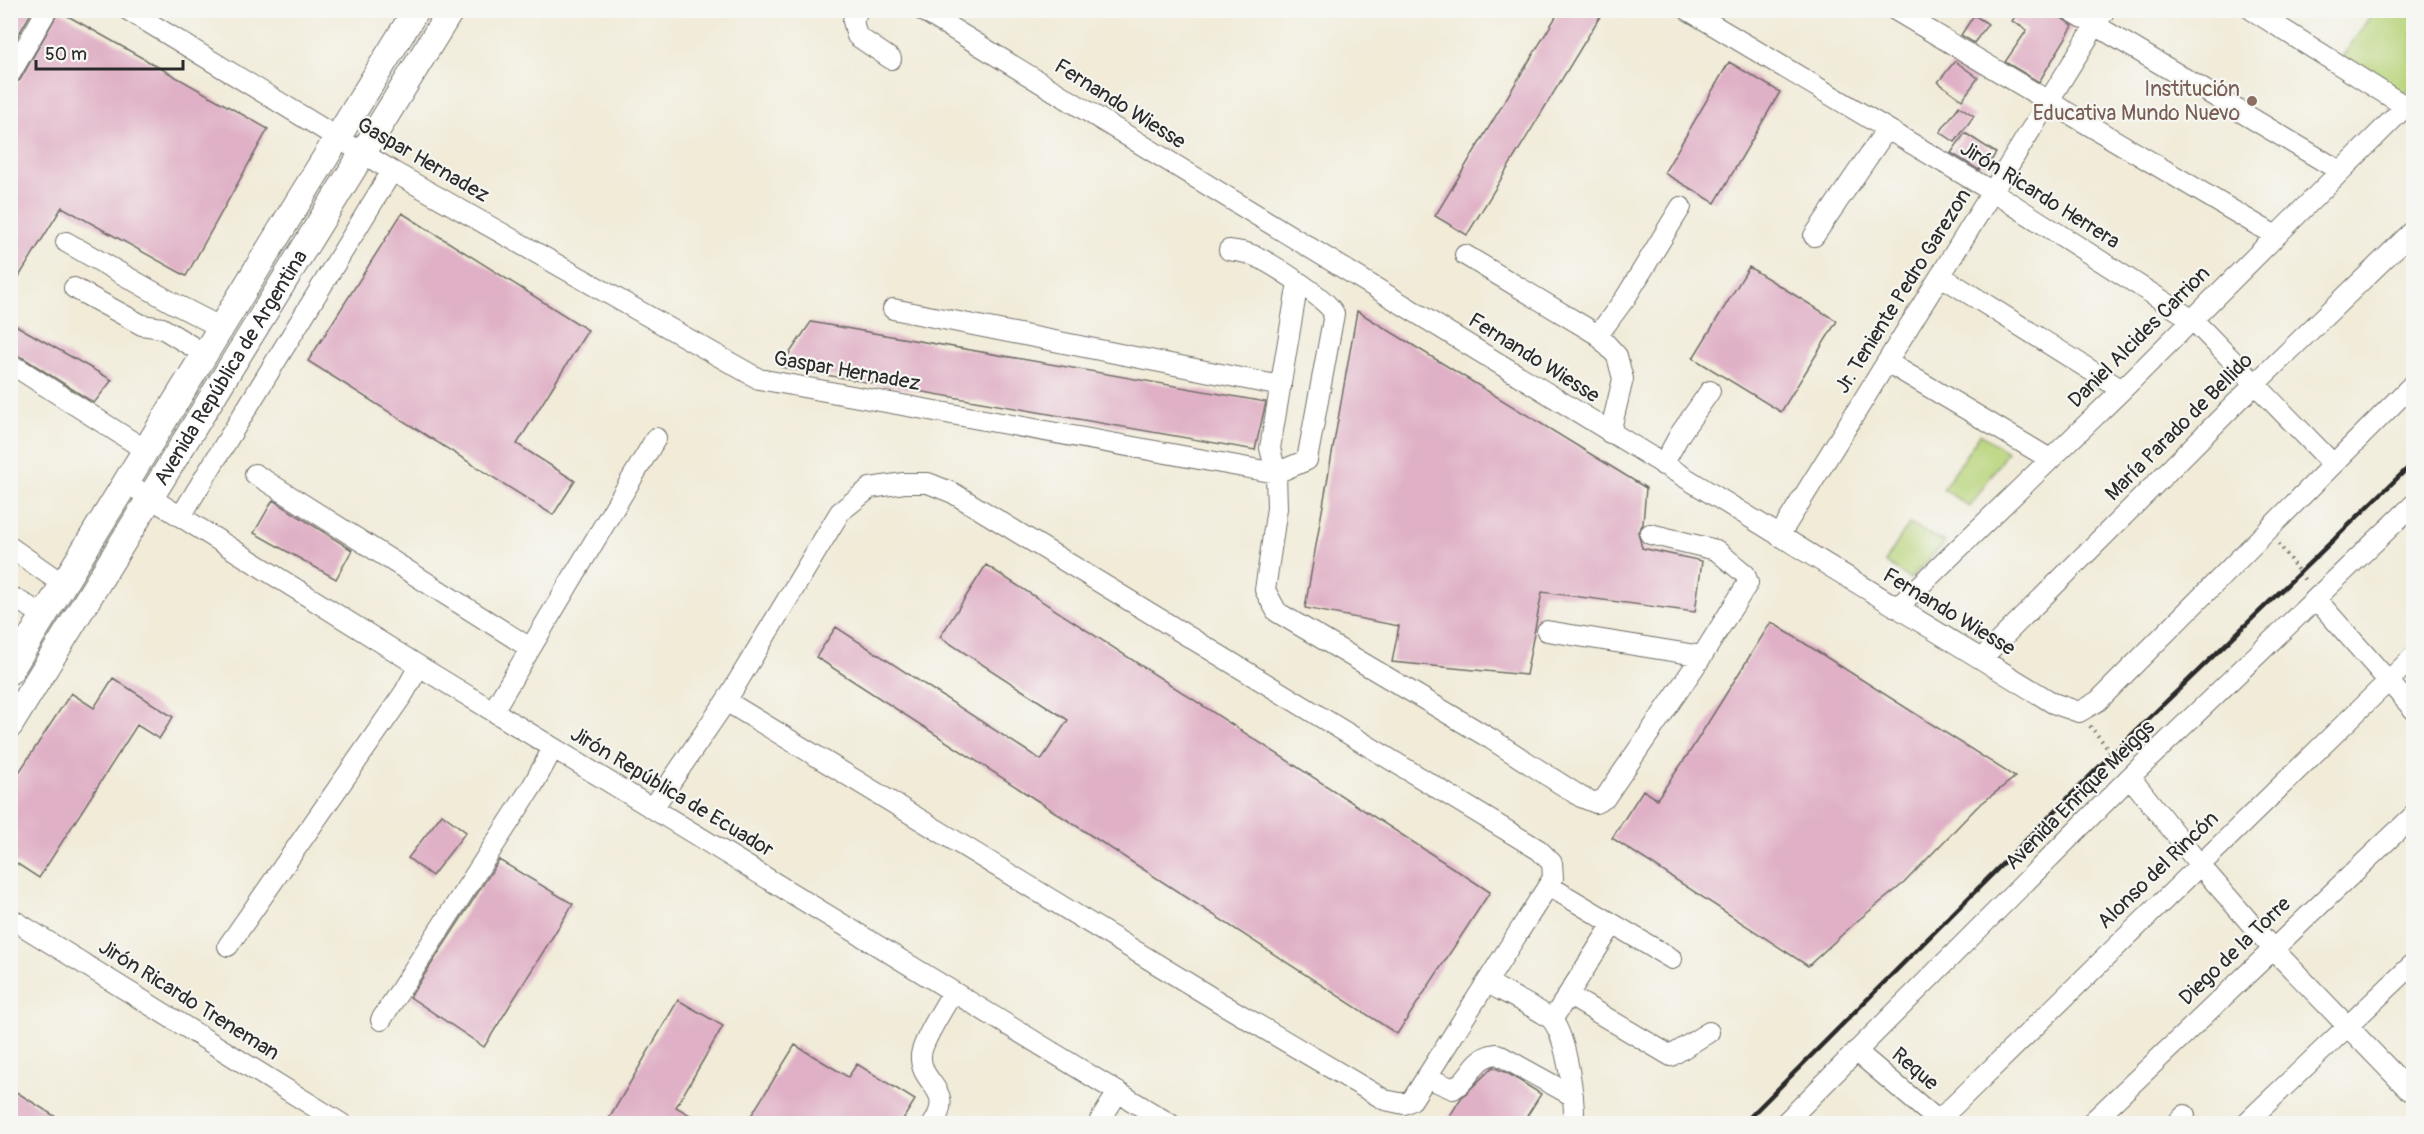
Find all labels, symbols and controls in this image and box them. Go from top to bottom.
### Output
scale bar [36,33,183,71]
text: 50 m [45,43,87,66]
street label: Fernando Wiesse [1049,53,1191,155]
place label: Institución Educativa Mundo Nuevo [2033,76,2240,127]
marker: Institución Educativa Mundo Nuevo [2245,94,2259,108]
street label: Gaspar Hernadez [352,111,494,209]
street label: Jirón Ricardo Herrera [1955,135,2125,255]
street label: Jr. Teniente Pedro Garezon [1829,184,1977,398]
street label: Avenida República de Argentina [148,245,313,490]
street label: Daniel Alcides Carrion [2062,260,2216,414]
street label: Fernando Wiesse [1463,307,1605,409]
street label: Gaspar Hernadez [772,345,923,397]
street label: María Parado de Bellido [2099,347,2259,507]
street label: Fernando Wiesse [1878,562,2021,662]
street label: Avenida Enrique Meiggs [1999,714,2161,876]
street label: Jirón República de Ecuador [565,721,779,864]
street label: Alonso del Rincón [2092,805,2224,935]
street label: Diego de la Torre [2173,890,2297,1011]
street label: Jirón Ricardo Treneman [94,933,284,1067]
street label: Reque [1886,1042,1945,1097]

